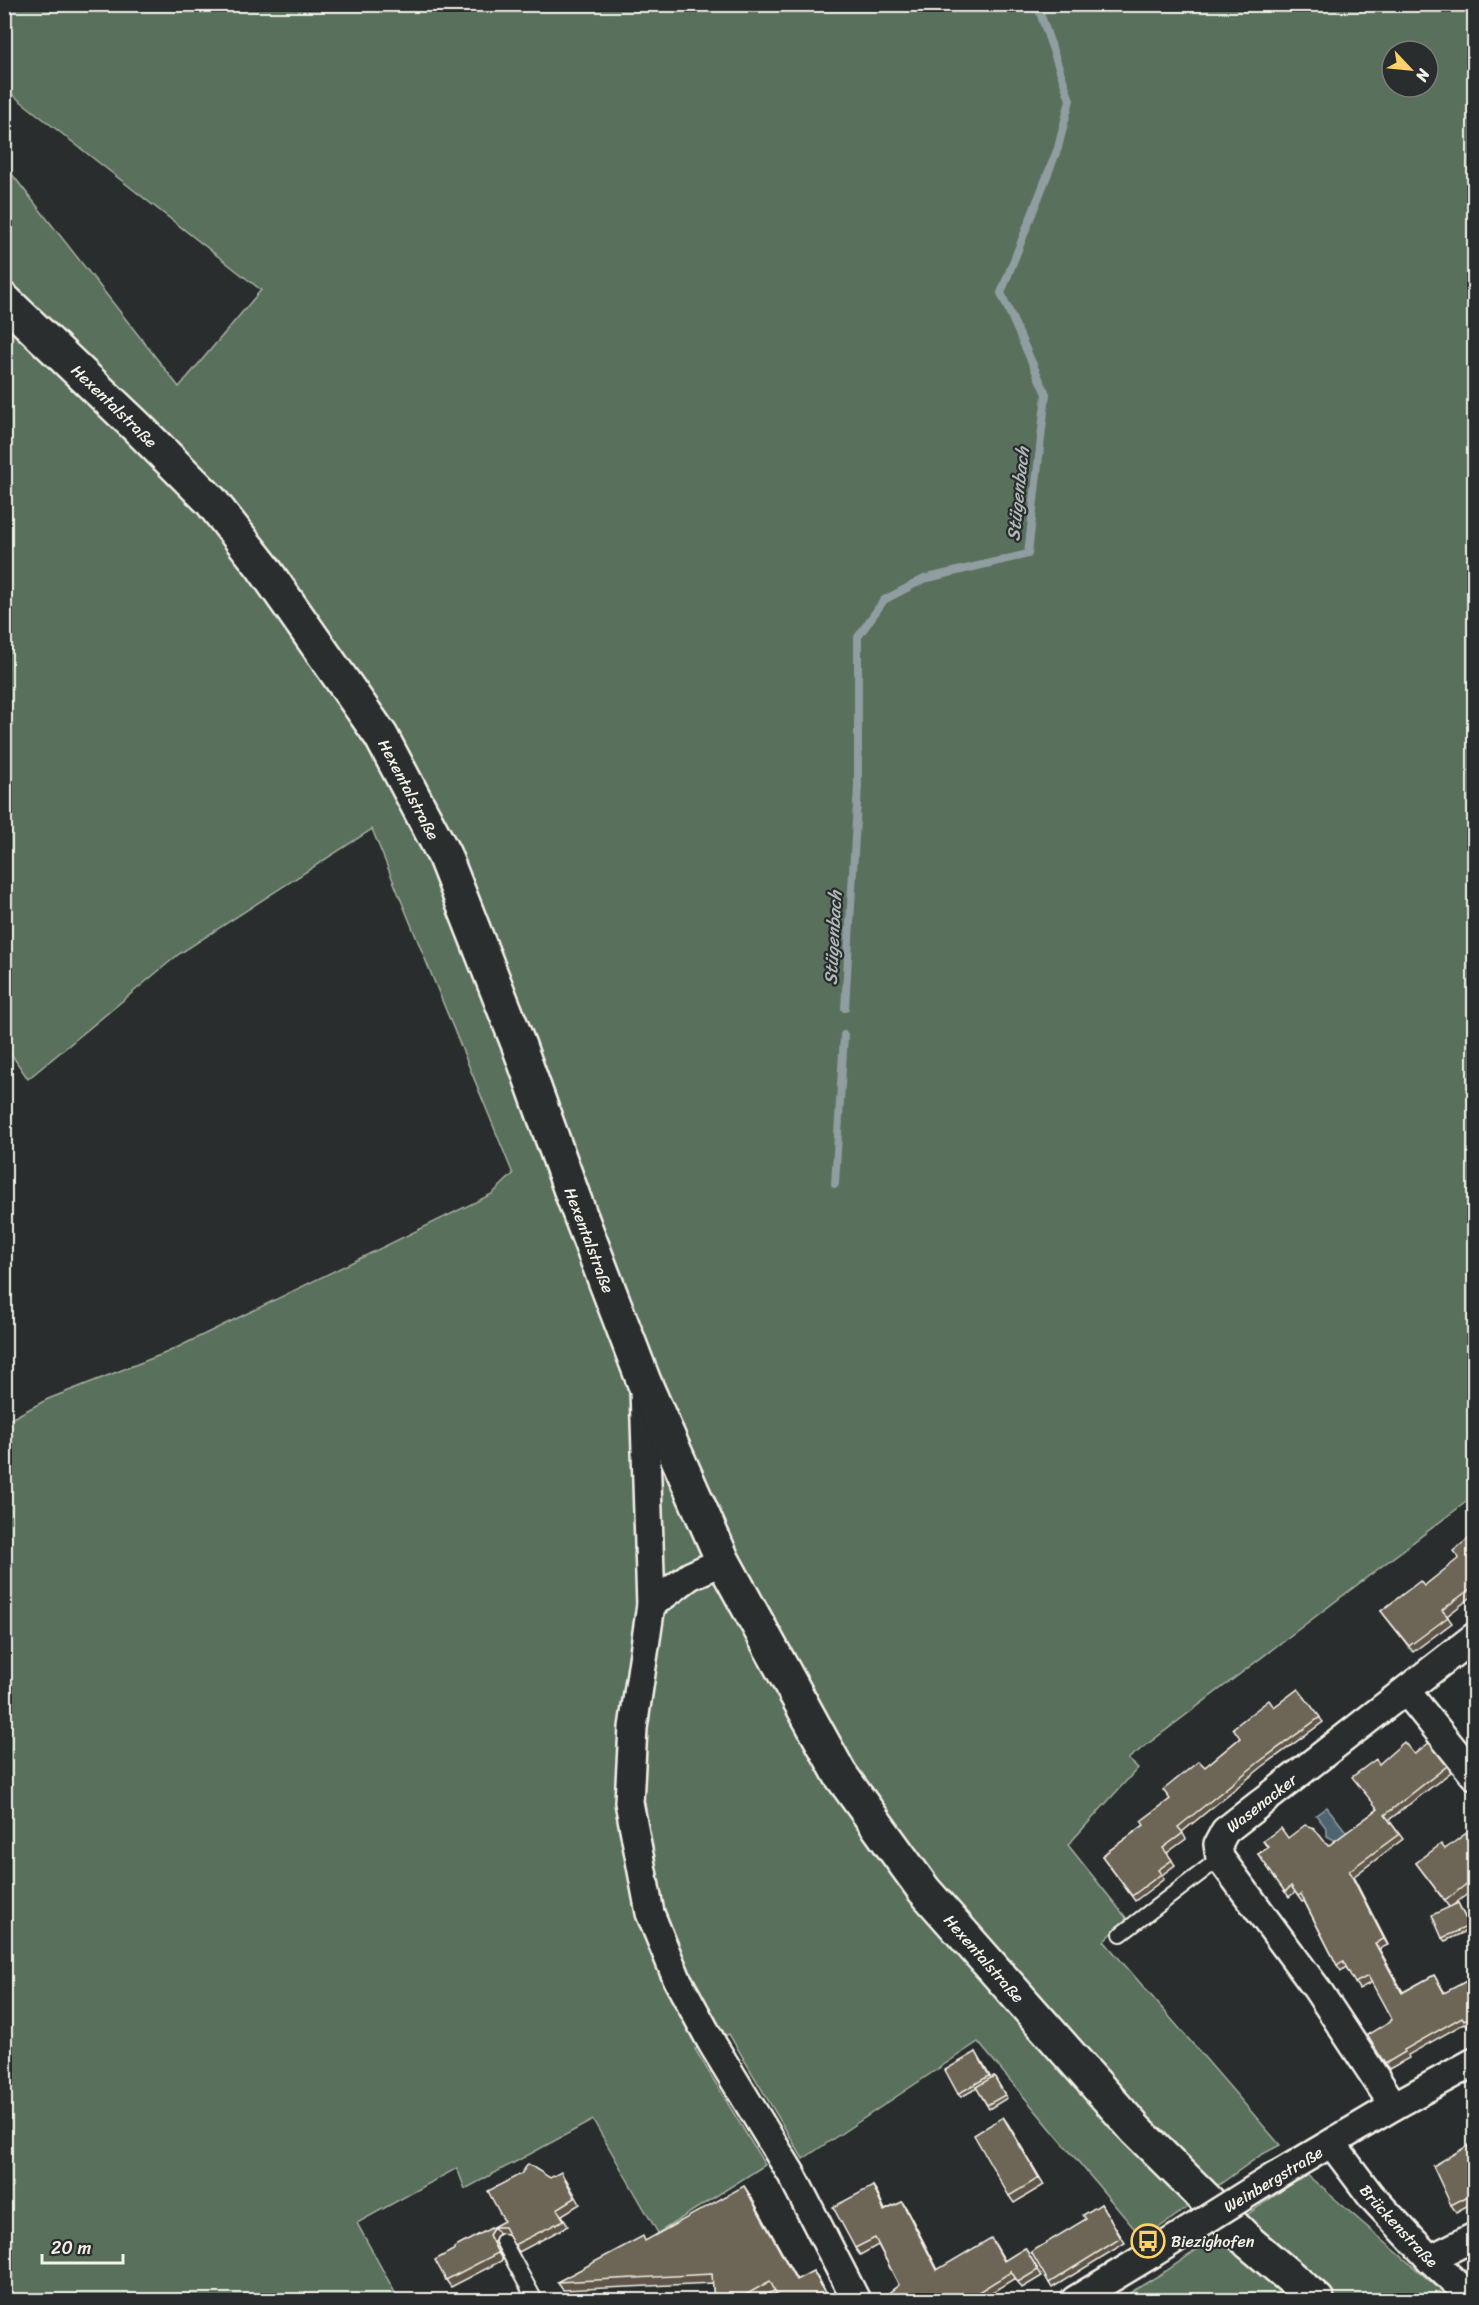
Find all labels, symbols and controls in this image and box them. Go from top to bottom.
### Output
north arrow [1380,39,1440,99]
text: N [1407,63,1439,88]
street label: Hexentalstraße [64,357,164,455]
water label: Stügenbach [997,444,1039,543]
street label: Hexentalstraße [370,734,448,846]
water label: Stügenbach [815,889,852,986]
street label: Hexentalstraße [556,1183,623,1297]
street label: Wasenacker [1220,1765,1305,1840]
street label: Hexentalstraße [936,1907,1032,2010]
street label: Weinbergstraße [1218,2138,1329,2221]
street label: Brückenstraße [1352,2178,1445,2275]
bus stop icon: Biezighofen [1130,2223,1166,2259]
scale bar [42,2227,123,2265]
place label: Biezighofen [1171,2227,1255,2256]
text: 20 m [51,2232,91,2264]

